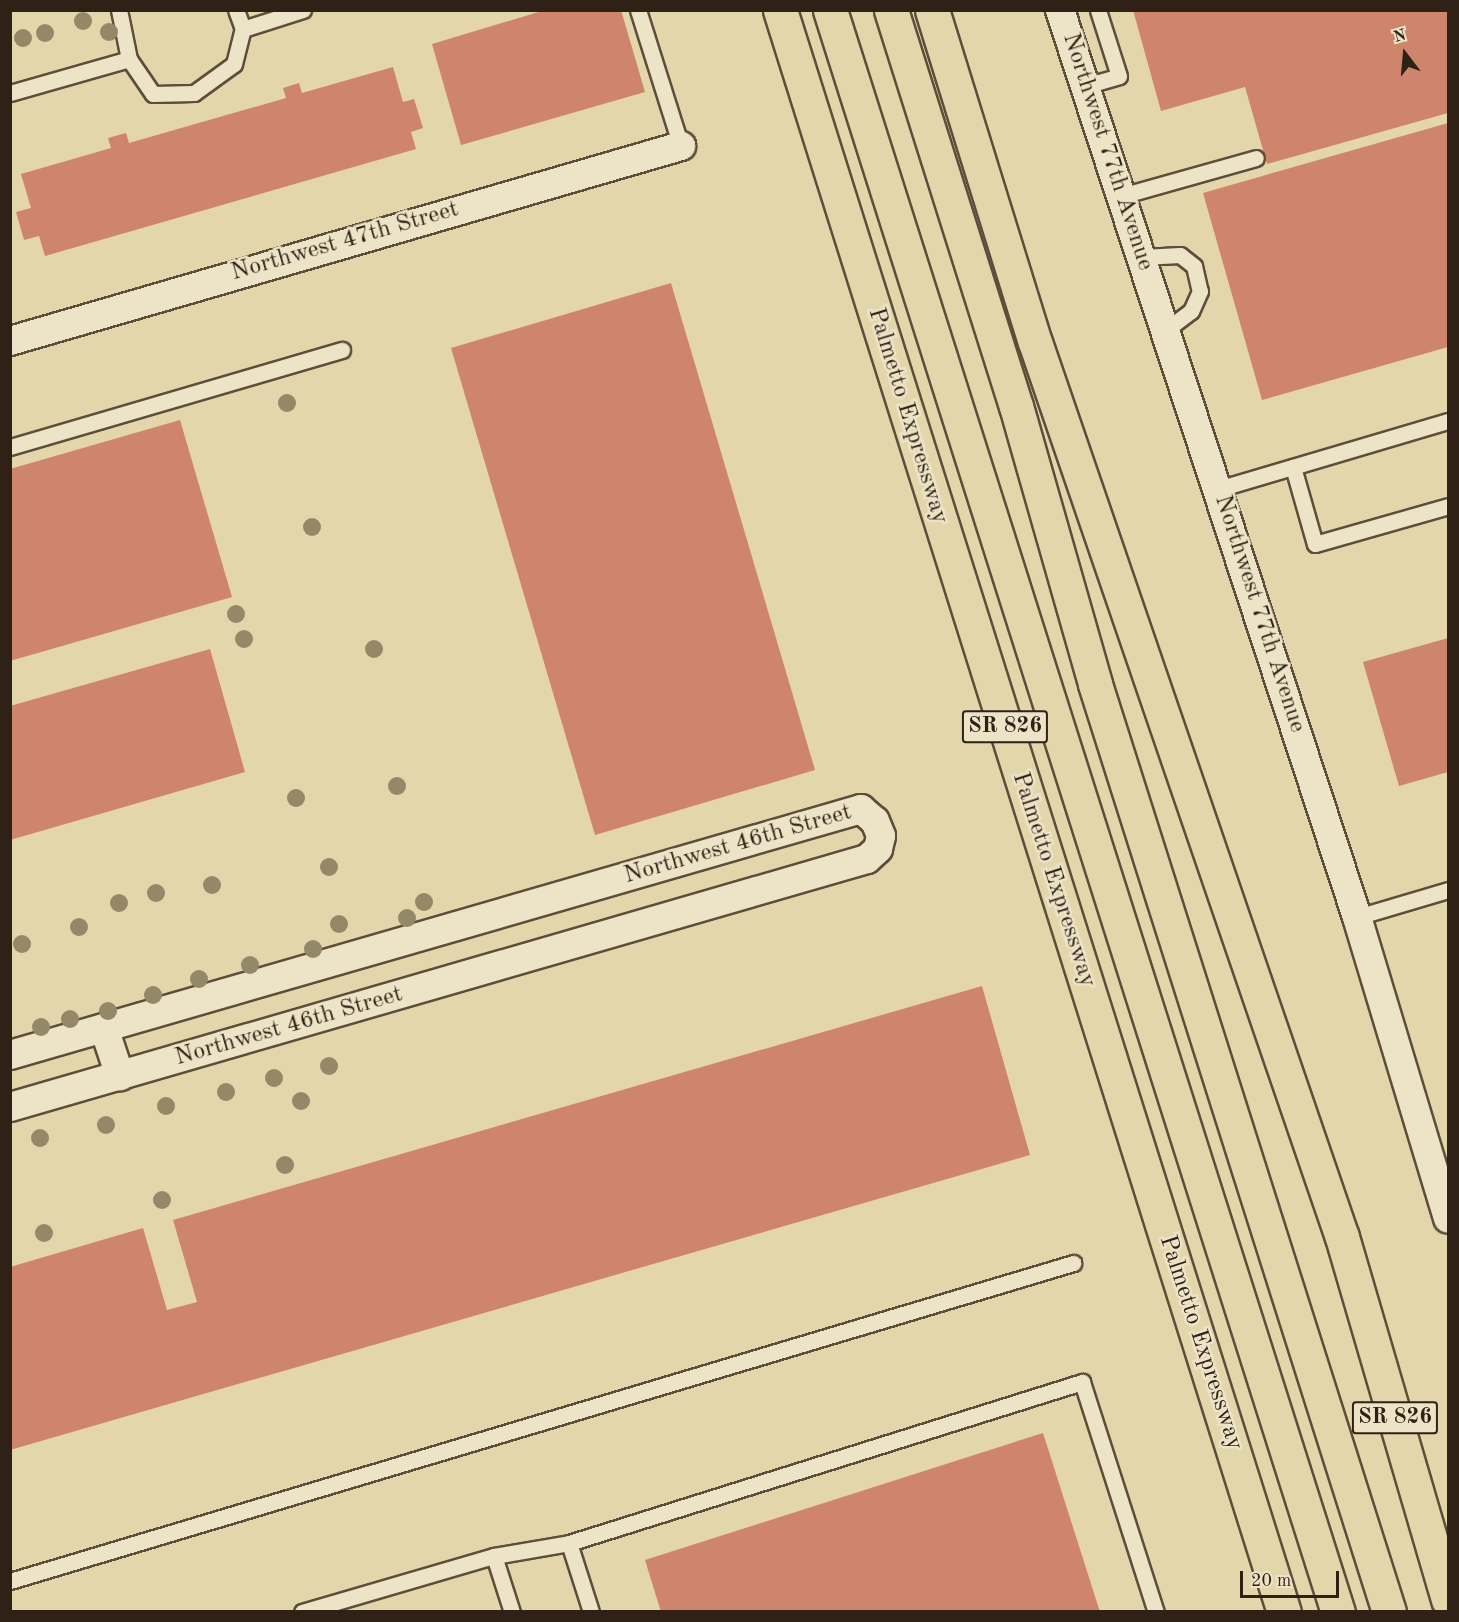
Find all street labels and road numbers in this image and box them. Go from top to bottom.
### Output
street label: Northwest 77th Avenue [1055,30,1159,274]
street label: Northwest 47th Street [228,196,462,288]
street label: Palmetto Expressway [860,305,954,527]
street label: Northwest 77th Avenue [1207,492,1311,736]
road number: SR 826 [962,708,1048,746]
street label: Palmetto Expressway [1005,769,1101,991]
street label: Northwest 46th Street [621,799,855,891]
street label: Northwest 46th Street [172,981,406,1073]
street label: Palmetto Expressway [1152,1232,1248,1454]
road number: SR 826 [1352,1399,1438,1437]

